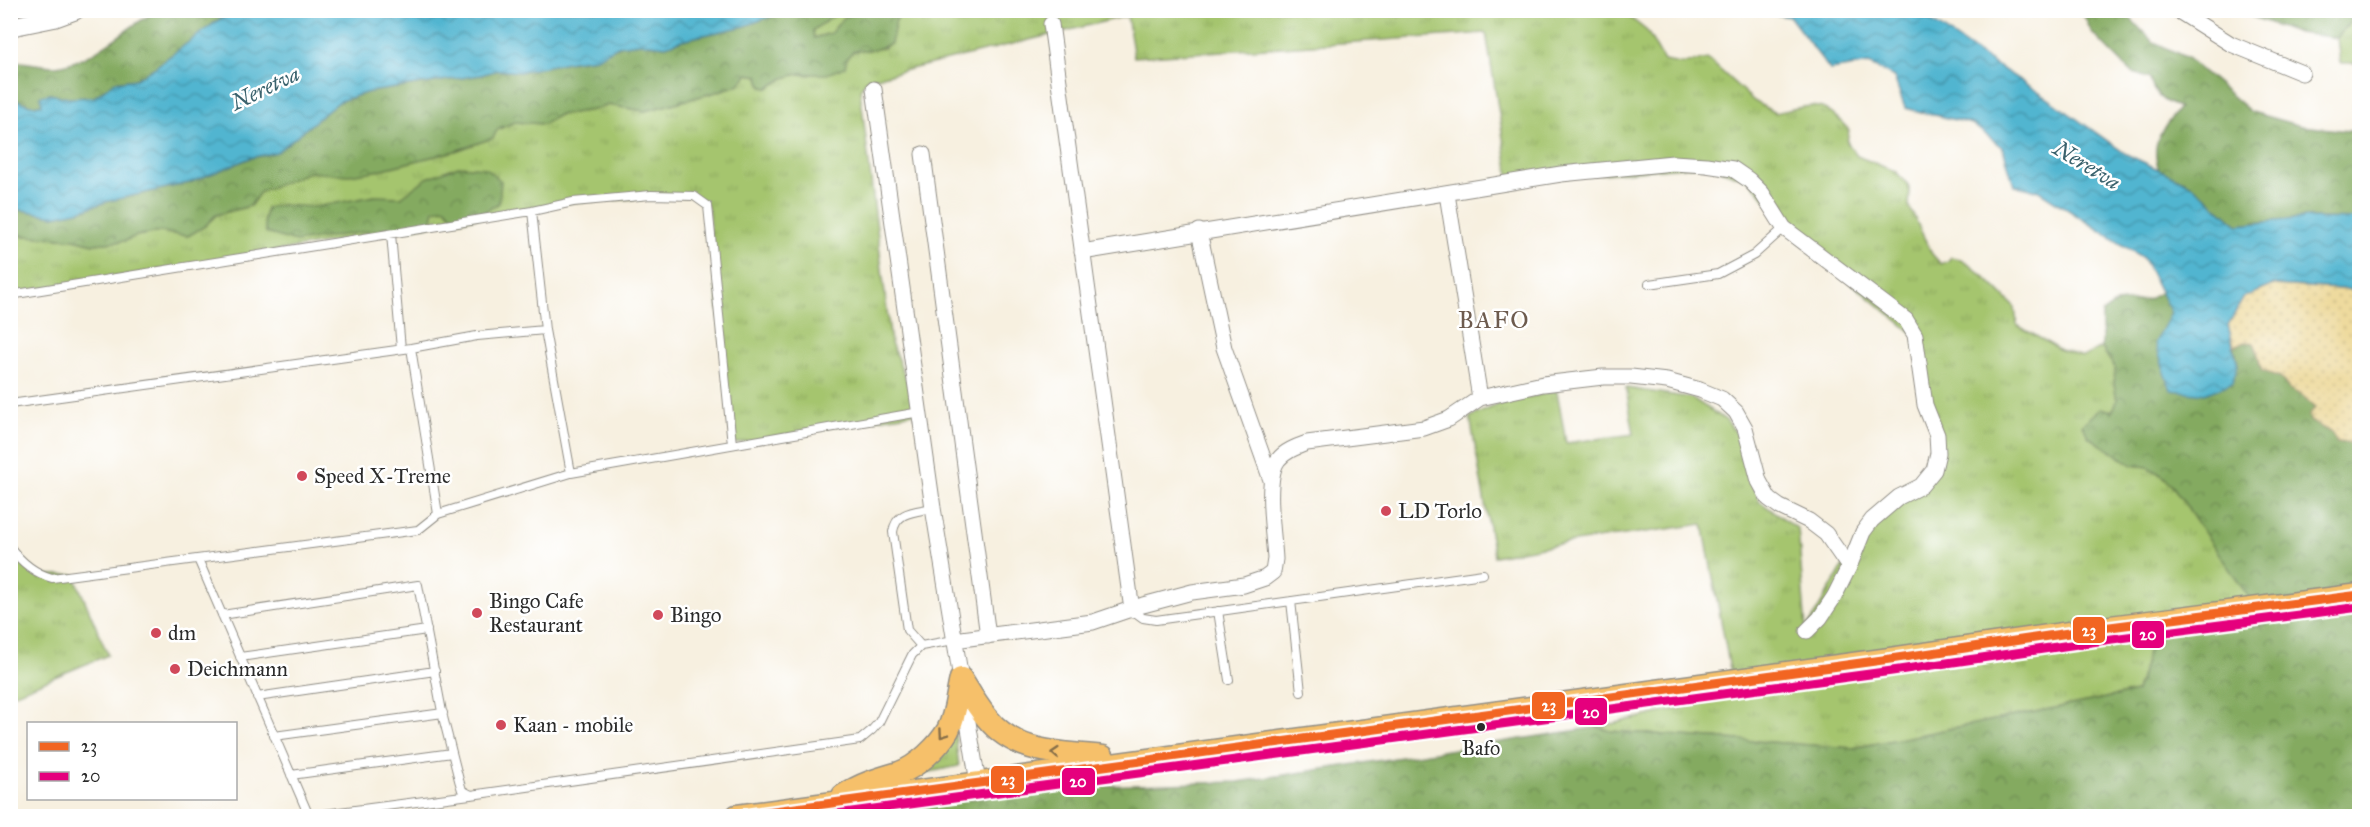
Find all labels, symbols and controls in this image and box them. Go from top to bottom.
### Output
water label: Neretva [224,60,304,117]
water label: Neretva [2047,134,2125,195]
district label: BAFO [1458,305,1530,335]
place label: Speed X-Treme [314,463,451,489]
marker: Speed X-Treme [295,469,309,483]
place label: LD Torlo [1398,498,1482,524]
marker: LD Torlo [1379,504,1393,518]
place label: Bingo Cafe Restaurant [489,588,584,638]
place label: Bingo [670,602,722,628]
marker: Bingo Cafe Restaurant [470,606,484,620]
marker: Bingo [651,608,665,622]
line badge: 23 [2072,616,2106,644]
place label: dm [168,620,197,646]
line badge: 20 [2131,620,2165,649]
text: 23 [2082,621,2096,641]
text: 20 [2139,625,2157,644]
marker: dm [149,626,163,640]
place label: Deichmann [187,656,288,682]
marker: Deichmann [168,662,182,676]
line badge: 23 [1531,691,1566,720]
text: 23 [1542,696,1556,716]
line badge: 20 [1574,697,1608,726]
text: 20 [1582,703,1600,722]
place label: Kaan - mobile [513,712,633,738]
marker: Kaan - mobile [494,718,508,732]
marker: Bafo [1475,721,1487,733]
legend [27,722,237,800]
one-way arrow [939,728,950,739]
text: 23 [81,735,97,757]
place label: Bafo [1462,736,1500,760]
one-way arrow [1051,747,1060,760]
text: 20 [81,765,100,787]
line badge: 23 [990,765,1025,794]
line badge: 20 [1061,767,1096,796]
text: 23 [1001,770,1015,790]
text: 20 [1069,772,1087,791]

